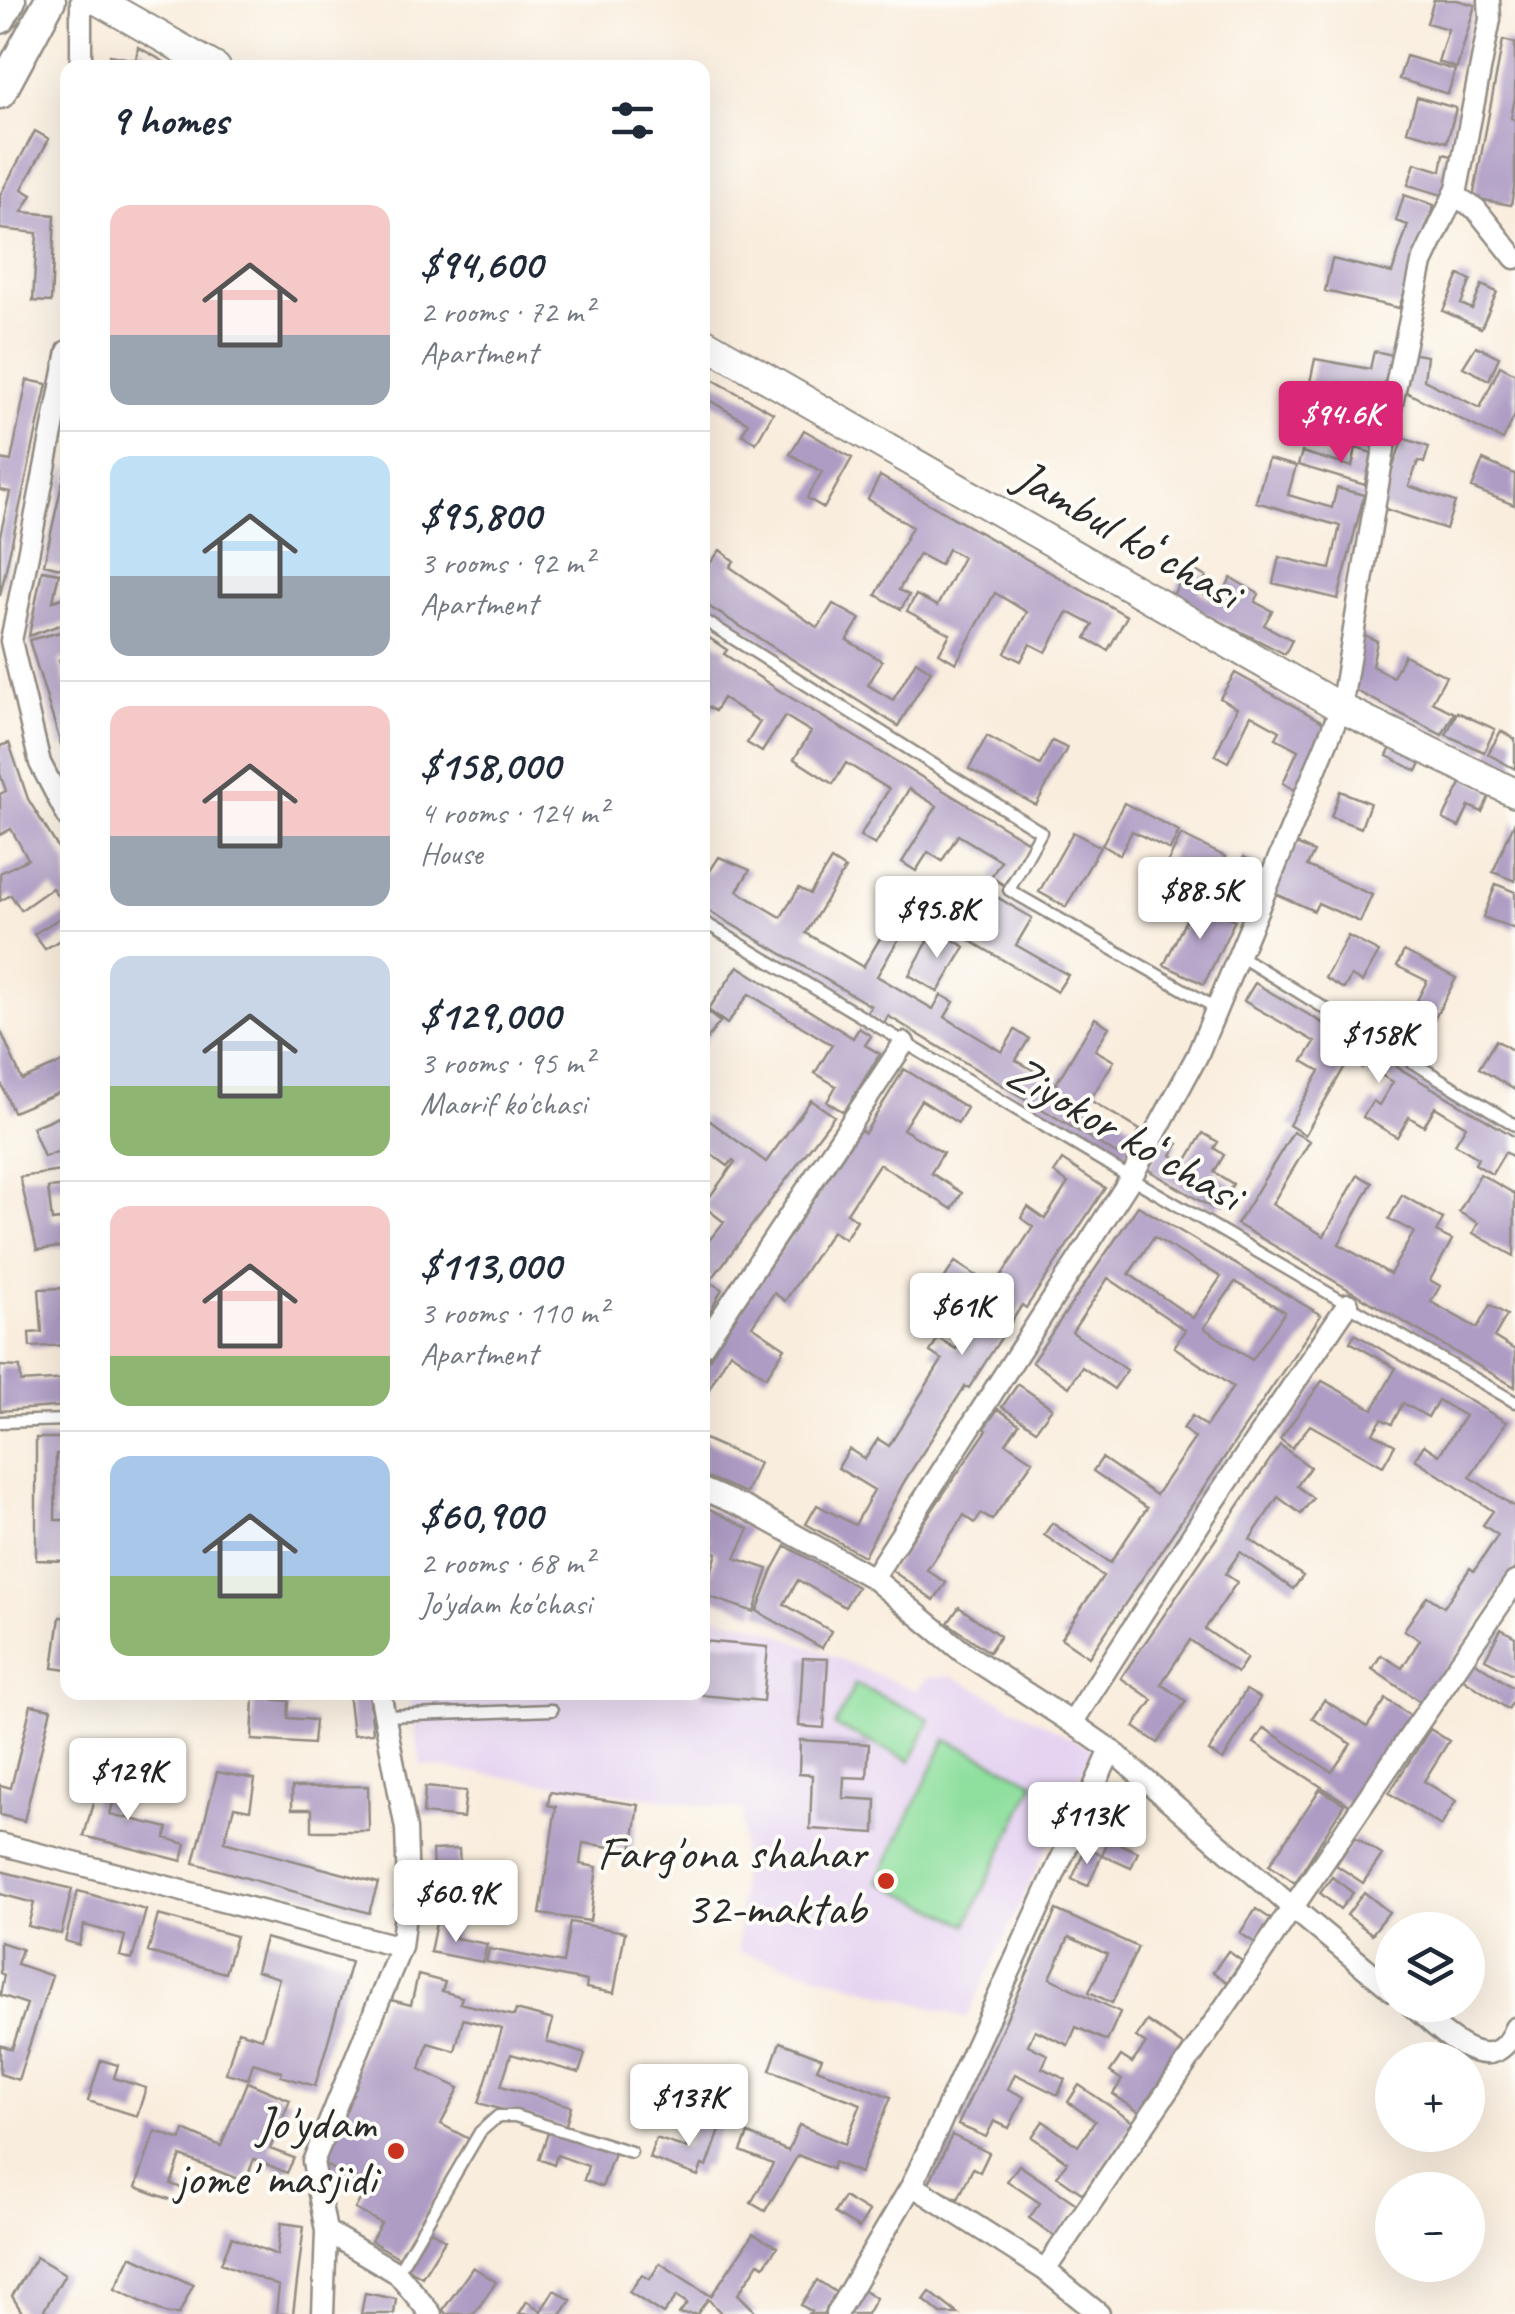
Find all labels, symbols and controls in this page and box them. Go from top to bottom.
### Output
icon: filters [605,93,660,148]
text: 9 homes [110,94,228,147]
text: $94,600 [420,238,542,291]
icon: home [190,245,310,365]
text: 2 rooms · 72 m² [420,291,593,332]
text: Apartment [420,332,538,373]
pin: $94.6K [1260,381,1422,466]
text: $94.6K [1301,393,1381,434]
street label: Jambul koʻchasi [1003,444,1256,625]
text: $95,800 [420,489,541,542]
icon: home [190,496,310,616]
text: 3 rooms · 92 m² [420,542,593,583]
text: Apartment [420,583,538,624]
text: $158,000 [420,739,560,792]
icon: home [190,746,310,866]
text: 4 rooms · 124 m² [420,792,607,833]
text: House [420,833,482,874]
pin: $88.5K [1119,857,1281,942]
text: $88.5K [1160,869,1240,910]
pin: $95.8K [856,876,1018,961]
text: $95.8K [897,888,977,929]
text: $129,000 [420,989,560,1042]
icon: home [190,996,310,1116]
pin: $158K [1309,1001,1449,1086]
text: $158K [1342,1013,1416,1054]
text: 3 rooms · 95 m² [420,1042,593,1083]
street label: Ziyokor koʻchasi [997,1042,1258,1227]
text: Maorif ko'chasi [420,1083,586,1124]
text: $113,000 [420,1239,561,1292]
icon: home [190,1246,310,1366]
pin: $61K [903,1273,1021,1358]
text: $61K [932,1285,992,1326]
text: 3 rooms · 110 m² [420,1292,607,1333]
text: Apartment [420,1333,538,1374]
text: $60,900 [420,1489,542,1542]
icon: home [190,1496,310,1616]
text: 2 rooms · 68 m² [420,1542,593,1583]
text: Jo'ydam ko'chasi [420,1583,591,1624]
pin: $129K [58,1738,198,1823]
text: $129K [91,1750,165,1791]
pin: $113K [1017,1782,1157,1867]
text: $113K [1050,1794,1124,1835]
place label: Farg'ona shahar 32-maktab [597,1823,870,1938]
pin: $60.9K [375,1860,537,1945]
marker: Farg'ona shahar 32-maktab [875,1870,897,1892]
text: $60.9K [416,1872,496,1913]
map controls [1375,1912,1485,2282]
button: layers [1375,1912,1485,2022]
button: + [1375,2042,1485,2152]
pin: $137K [619,2064,759,2149]
text: $137K [652,2076,726,2117]
place label: Jo'ydam jome' masjidi [172,2093,382,2208]
marker: Jo'ydam jome' masjidi [385,2140,407,2162]
button: − [1375,2172,1485,2282]

